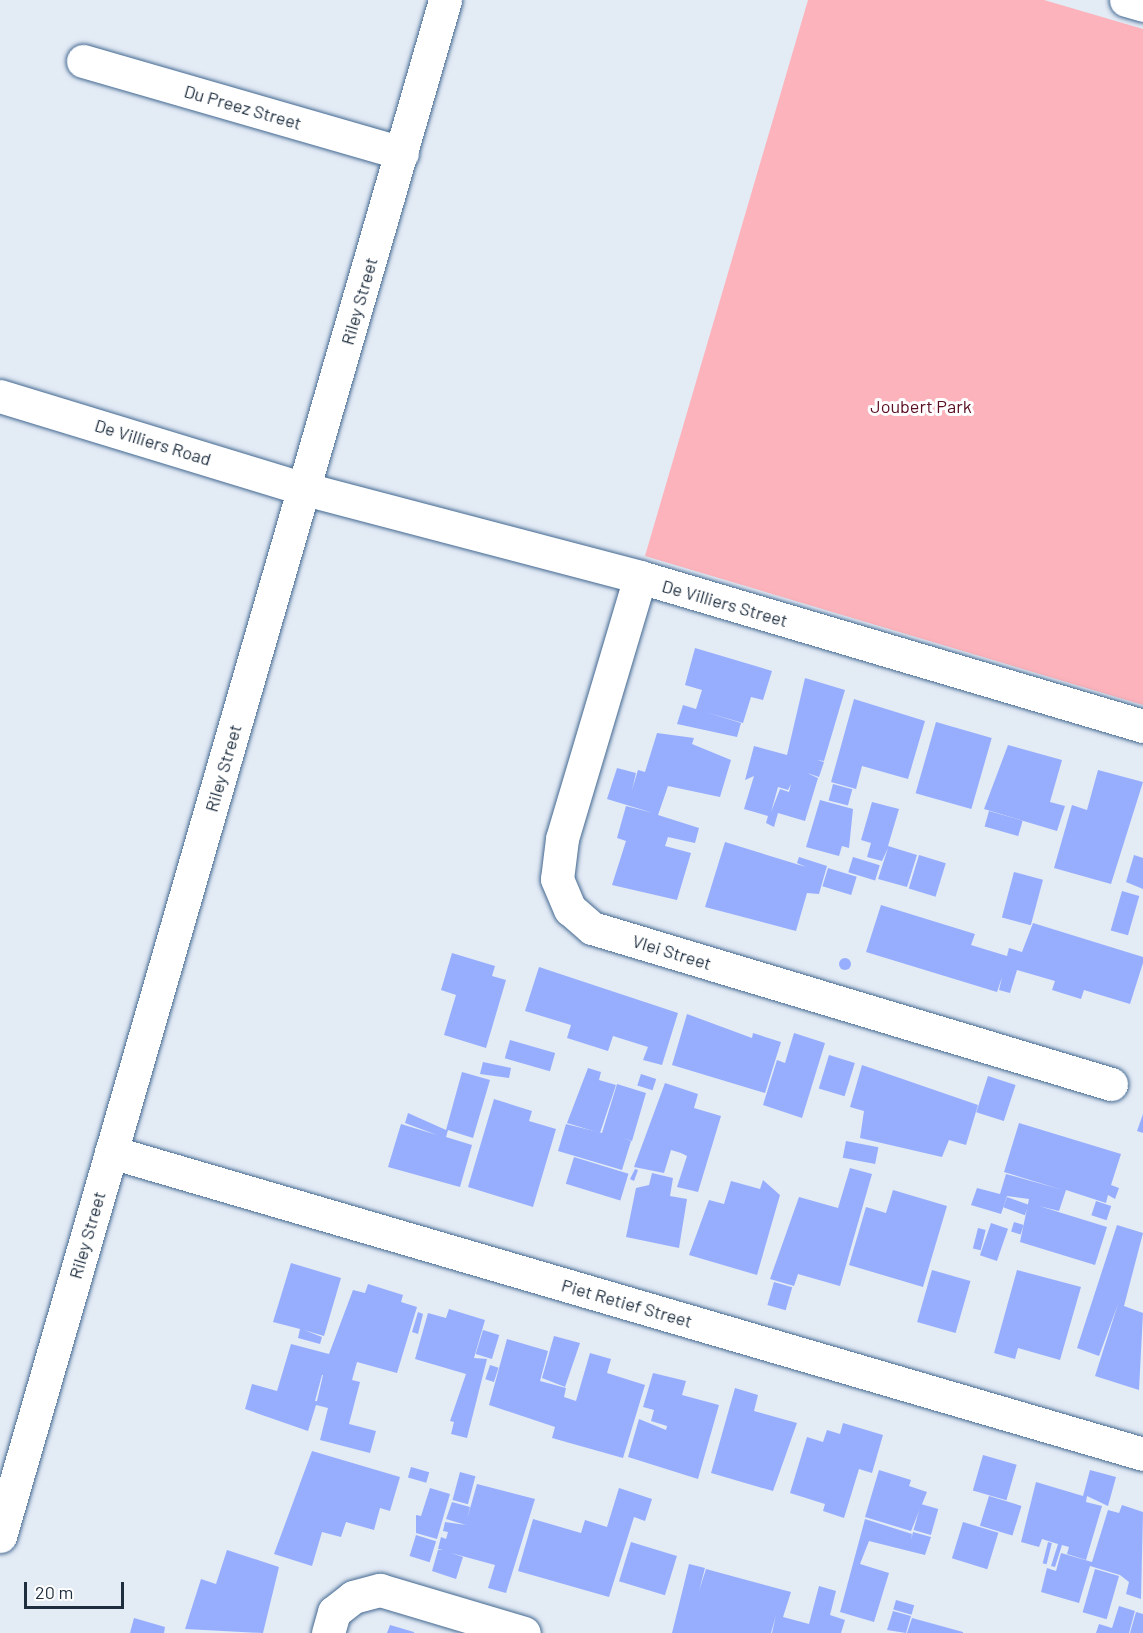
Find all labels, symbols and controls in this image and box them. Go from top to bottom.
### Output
street label: Du Preez Street [182,80,304,134]
street label: Riley Street [336,255,382,347]
park label: Joubert Park [870,395,972,417]
street label: De Villiers Road [92,414,214,470]
street label: De Villiers Street [660,575,790,631]
street label: Riley Street [200,722,246,814]
street label: Vlei Street [630,930,714,974]
street label: Riley Street [64,1189,110,1281]
street label: Piet Retief Street [559,1274,695,1332]
scale bar [27,1570,128,1608]
text: 20 m [35,1581,73,1603]

